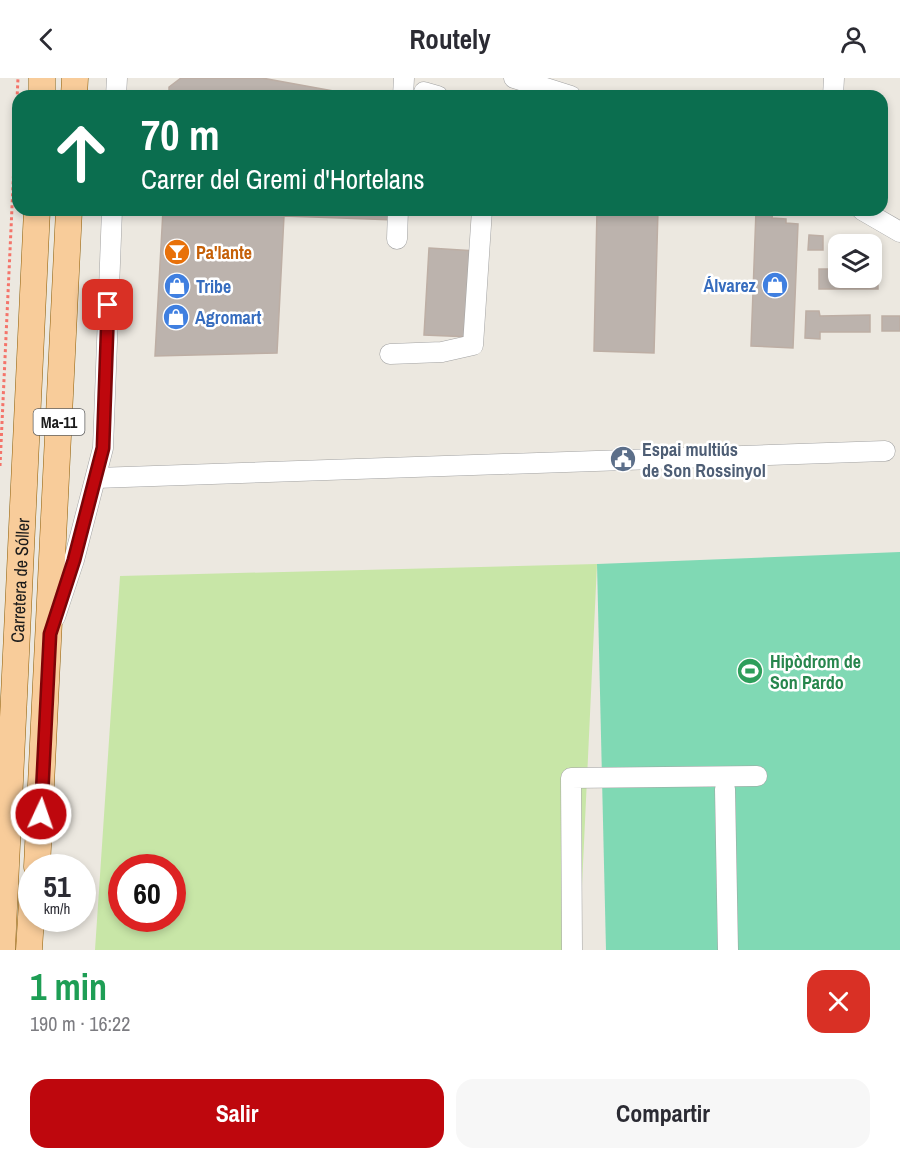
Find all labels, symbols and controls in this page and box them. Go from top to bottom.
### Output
text: Routely [409,21,491,57]
icon: back [30,23,63,56]
icon: person [837,23,870,56]
text: 70 m [141,107,220,163]
icon: ahead [42,114,120,192]
text: Carrer del Gremi d'Hortelans [141,161,425,197]
map controls [828,234,882,288]
button: layers [828,234,882,288]
bar icon: Pa'lante [162,237,192,267]
place label: Pa'lante [196,240,252,265]
shop icon: Álvarez [760,270,790,300]
shop icon: Tribe [162,271,192,301]
place label: Álvarez [703,273,757,298]
place label: Tribe [196,274,231,299]
pin [82,279,133,330]
icon: arrive [91,288,124,321]
shop icon: Agromart [161,302,191,332]
place label: Agromart [195,305,262,330]
road number: Ma-11 [34,409,84,435]
place label: Espai multiús de Son Rossinyol [642,437,766,483]
public building icon: Espai multiús de Son Rossinyol [608,444,638,474]
street label: Carretera de Sóller [4,517,35,643]
place label: Hipòdrom de Son Pardo [770,649,861,695]
sports icon: Hipòdrom de Son Pardo [735,656,765,686]
position arrow [9,782,73,846]
speed limit sign: 60 [108,854,186,932]
text: 51 [43,866,71,906]
text: km/h [44,898,70,919]
text: 1 min [30,963,107,1011]
button: close [807,970,870,1033]
text: 190 m · 16:22 [30,1010,130,1037]
button: Salir [30,1079,444,1148]
button: Compartir [456,1079,870,1148]

